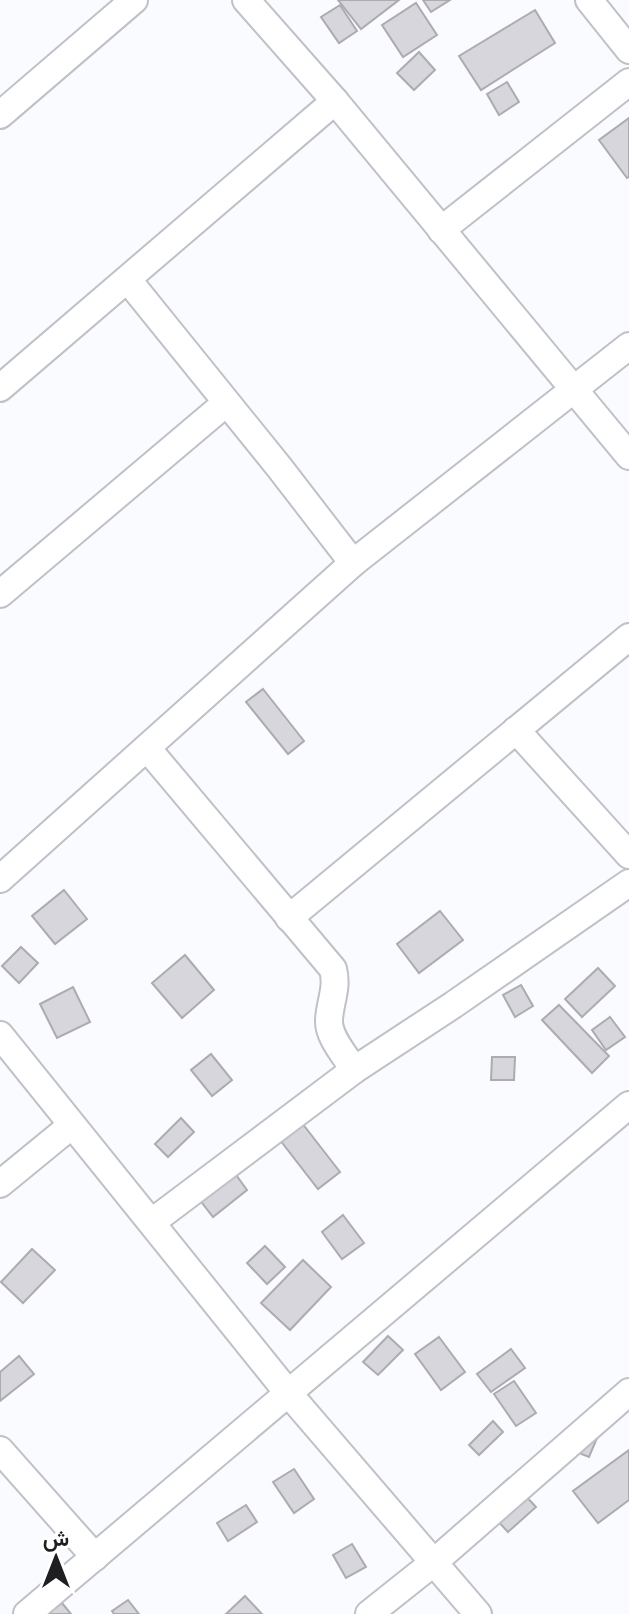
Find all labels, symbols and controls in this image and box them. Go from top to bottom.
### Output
north arrow [16,1518,96,1598]
text: ش [43,1526,69,1552]

